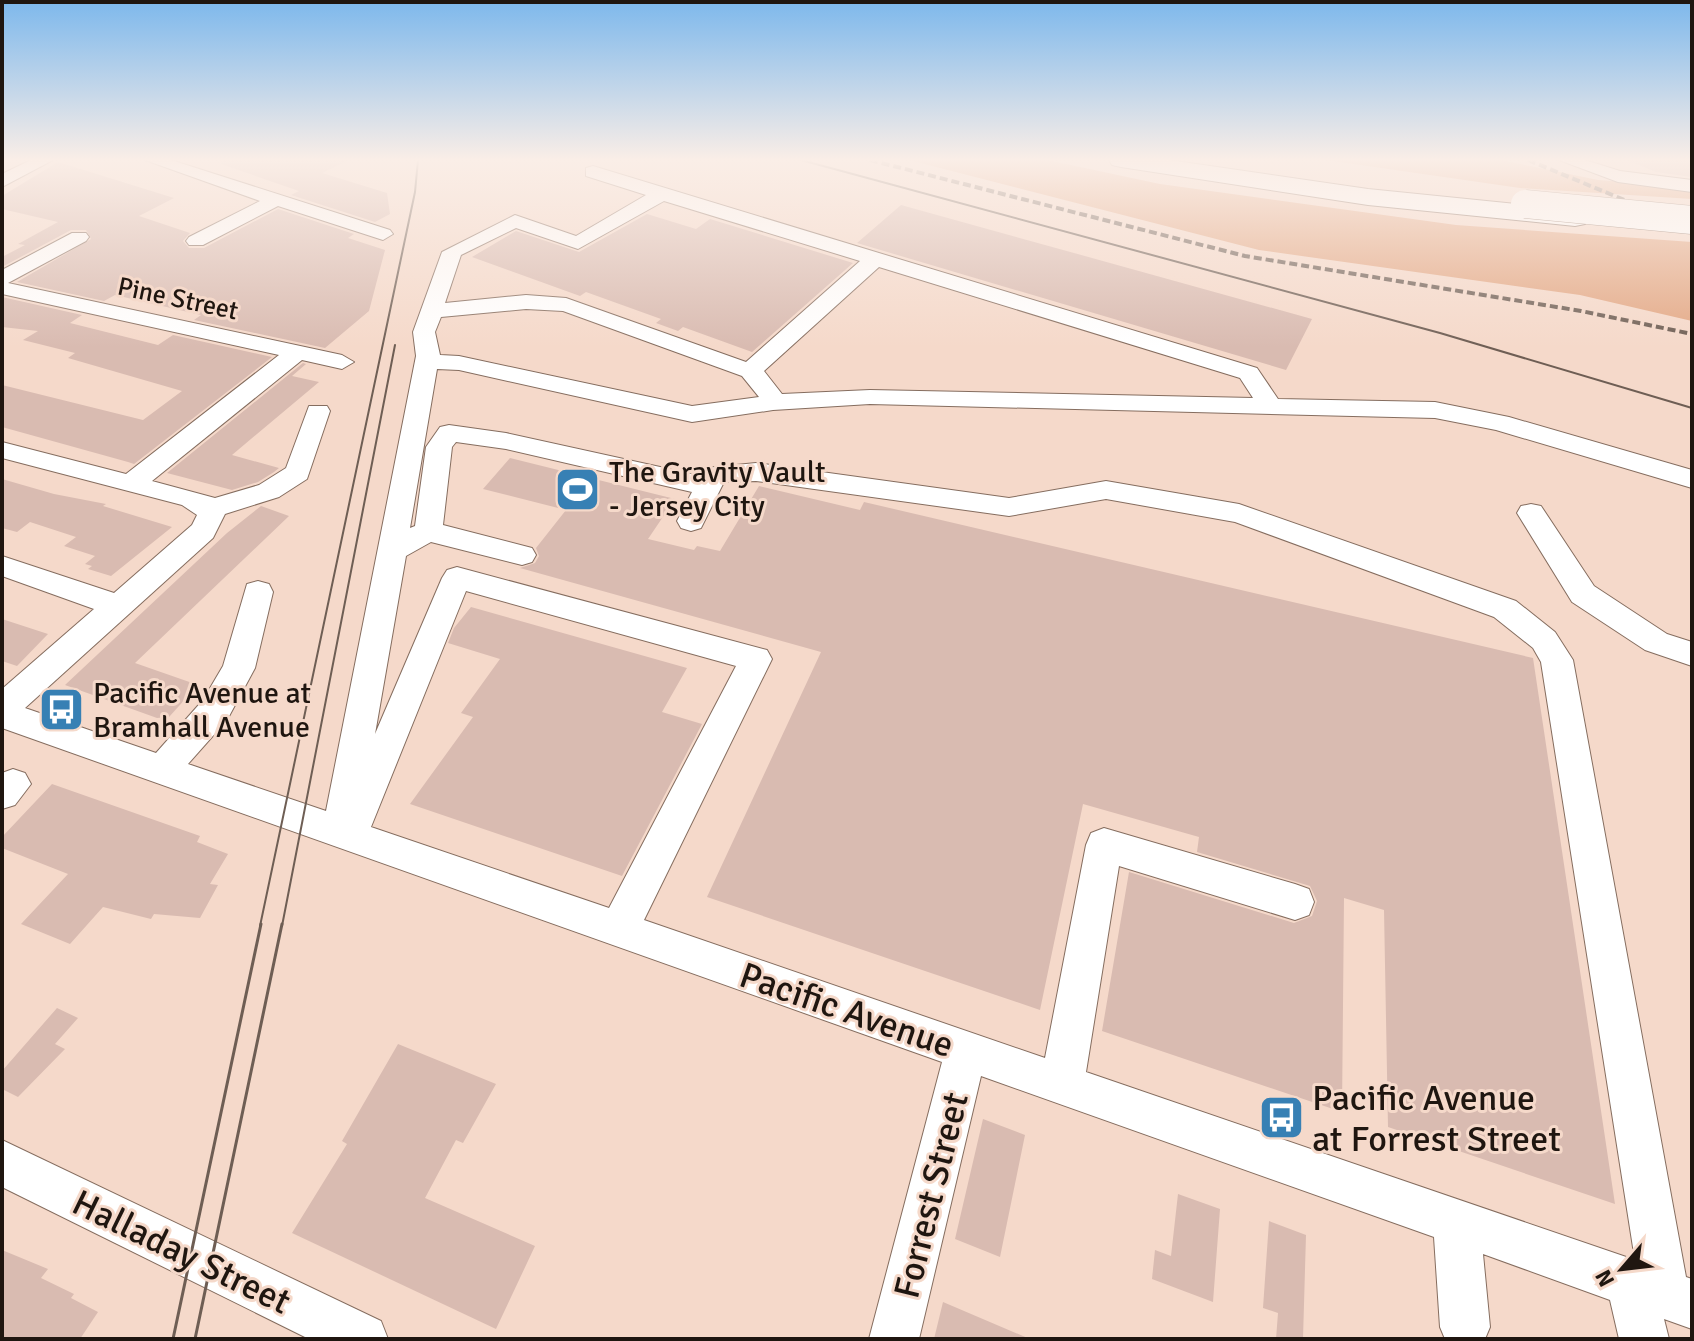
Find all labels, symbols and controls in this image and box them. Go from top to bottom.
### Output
street label: Pine Street [115,271,241,327]
place label: The Gravity Vault - Jersey City [609,454,826,525]
sports icon: The Gravity Vault - Jersey City [554,465,602,513]
place label: Pacific Avenue at Bramhall Avenue [93,675,311,746]
bus stop icon: Pacific Avenue at Bramhall Avenue [38,686,86,734]
street label: Pacific Avenue [734,953,959,1068]
place label: Pacific Avenue at Forrest Street [1312,1076,1561,1162]
street label: Forrest Street [884,1088,979,1303]
bus stop icon: Pacific Avenue at Forrest Street [1257,1094,1305,1142]
street label: Halladay Street [65,1180,298,1324]
north arrow [1582,1229,1662,1309]
text: N [1589,1265,1620,1291]

